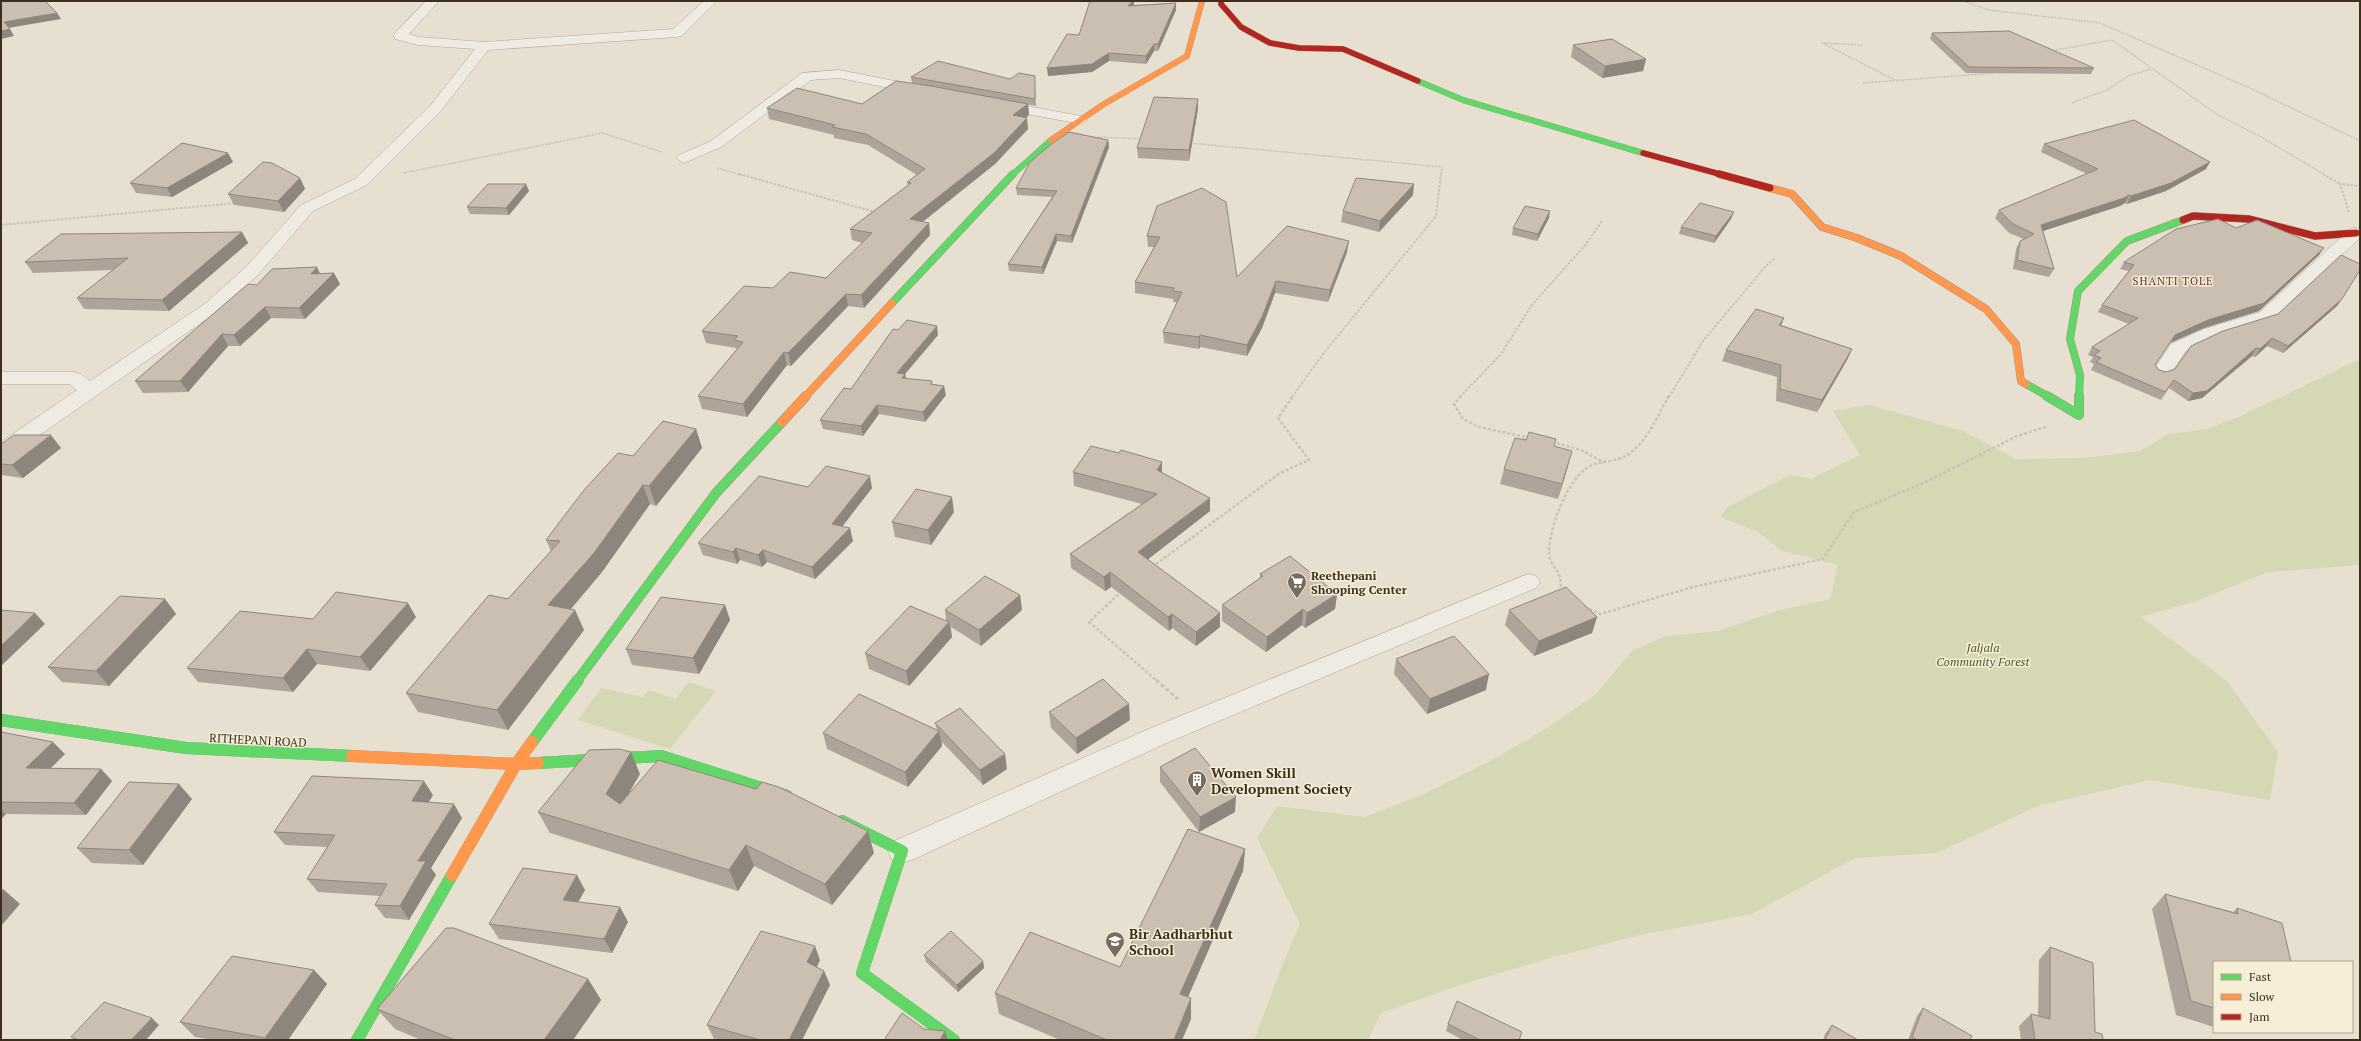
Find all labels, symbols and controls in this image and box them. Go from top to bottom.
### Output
district label: SHANTI TOLE [2133,274,2213,288]
place label: Reethepani Shooping Center [1311,568,1408,597]
supermarket icon: Reethepani Shooping Center [1286,571,1308,599]
park label: Jaljala Community Forest [1936,640,2031,669]
street label: RITHEPANI ROAD [209,730,307,750]
place label: Women Skill Development Society [1211,763,1352,798]
building icon: Women Skill Development Society [1186,769,1208,797]
place label: Bir Aadharbhut School [1129,924,1233,959]
school or university icon: Bir Aadharbhut School [1104,930,1126,958]
legend [2213,961,2353,1033]
text: Fast [2249,969,2272,984]
text: Slow [2249,989,2275,1004]
text: Jam [2249,1009,2270,1024]

